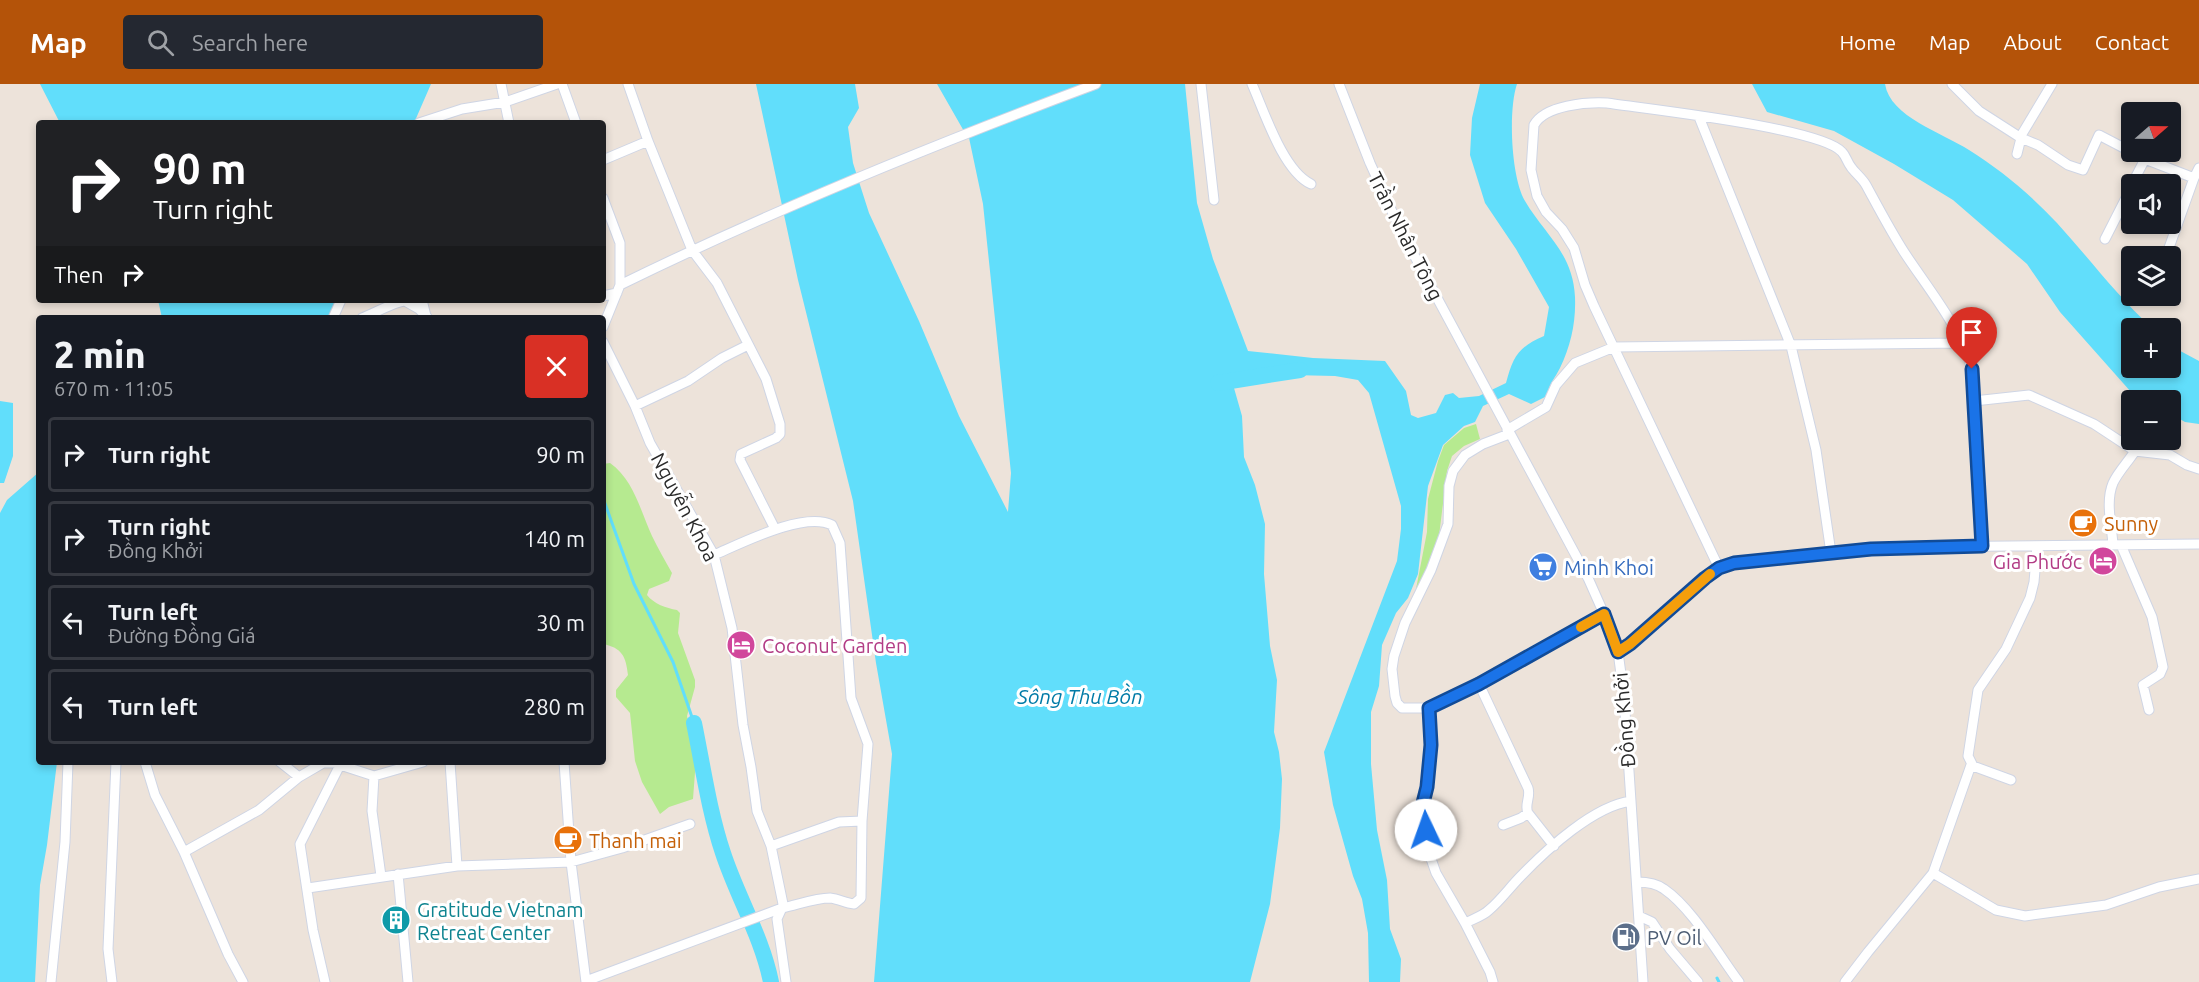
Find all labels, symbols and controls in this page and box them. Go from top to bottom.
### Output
search box [123,15,543,69]
icon: search [144,26,177,59]
text: Map [30,27,87,58]
text: Search here [192,30,308,55]
text: Home [1839,30,1896,54]
text: Map [1929,30,1970,54]
text: About [2003,30,2062,54]
text: Contact [2095,30,2169,54]
north arrow [2121,102,2181,162]
map controls [2121,102,2181,450]
icon: right [54,144,132,222]
text: 90 m [153,145,247,192]
street label: Trần Nhân Tông [1364,167,1451,304]
button: sound [2121,174,2181,234]
text: Turn right [153,194,273,224]
button: layers [2121,246,2181,306]
icon: right [116,258,149,291]
text: Then [54,262,104,287]
pin [1946,307,1997,369]
icon: arrive [1955,316,1988,349]
button: + [2121,318,2181,378]
text: 2 min [54,334,146,375]
button: close [525,335,588,398]
text: 670 m · 11:05 [54,377,174,400]
button: − [2121,390,2181,450]
icon: right [57,438,90,471]
text: Turn right [108,442,210,467]
text: 90 m [536,442,585,467]
street label: Nguyễn Khoa [647,448,725,565]
cafe icon: Sunny [2067,507,2099,539]
place label: Sunny [2104,512,2159,535]
text: Turn right [108,514,210,539]
icon: right [57,522,90,555]
text: 140 m [524,526,585,551]
text: Đồng Khởi [108,539,203,562]
hotel icon: Gia Phước [2087,545,2119,577]
place label: Gia Phước [1993,550,2082,573]
supermarket icon: Minh Khoi [1527,551,1559,583]
place label: Minh Khoi [1564,556,1654,579]
text: Turn left [108,599,198,624]
icon: left [57,606,90,639]
text: 30 m [536,610,585,635]
text: Đường Đồng Giá [108,624,255,647]
hotel icon: Coconut Garden [725,629,757,661]
place label: Coconut Garden [762,634,907,657]
street label: Đồng Khởi [1605,672,1640,769]
water label: Sông Thu Bồn [1016,682,1143,708]
icon: left [57,690,90,723]
text: Turn left [108,694,198,719]
text: 280 m [524,694,585,719]
position arrow [1394,798,1458,862]
cafe icon: Thanh mai [552,824,584,856]
place label: Thanh mai [589,829,682,852]
place label: Gratitude Vietnam Retreat Center [417,898,583,944]
building icon: Gratitude Vietnam Retreat Center [380,904,412,936]
fuel station icon: PV Oil [1610,921,1642,953]
place label: PV Oil [1647,926,1702,949]

